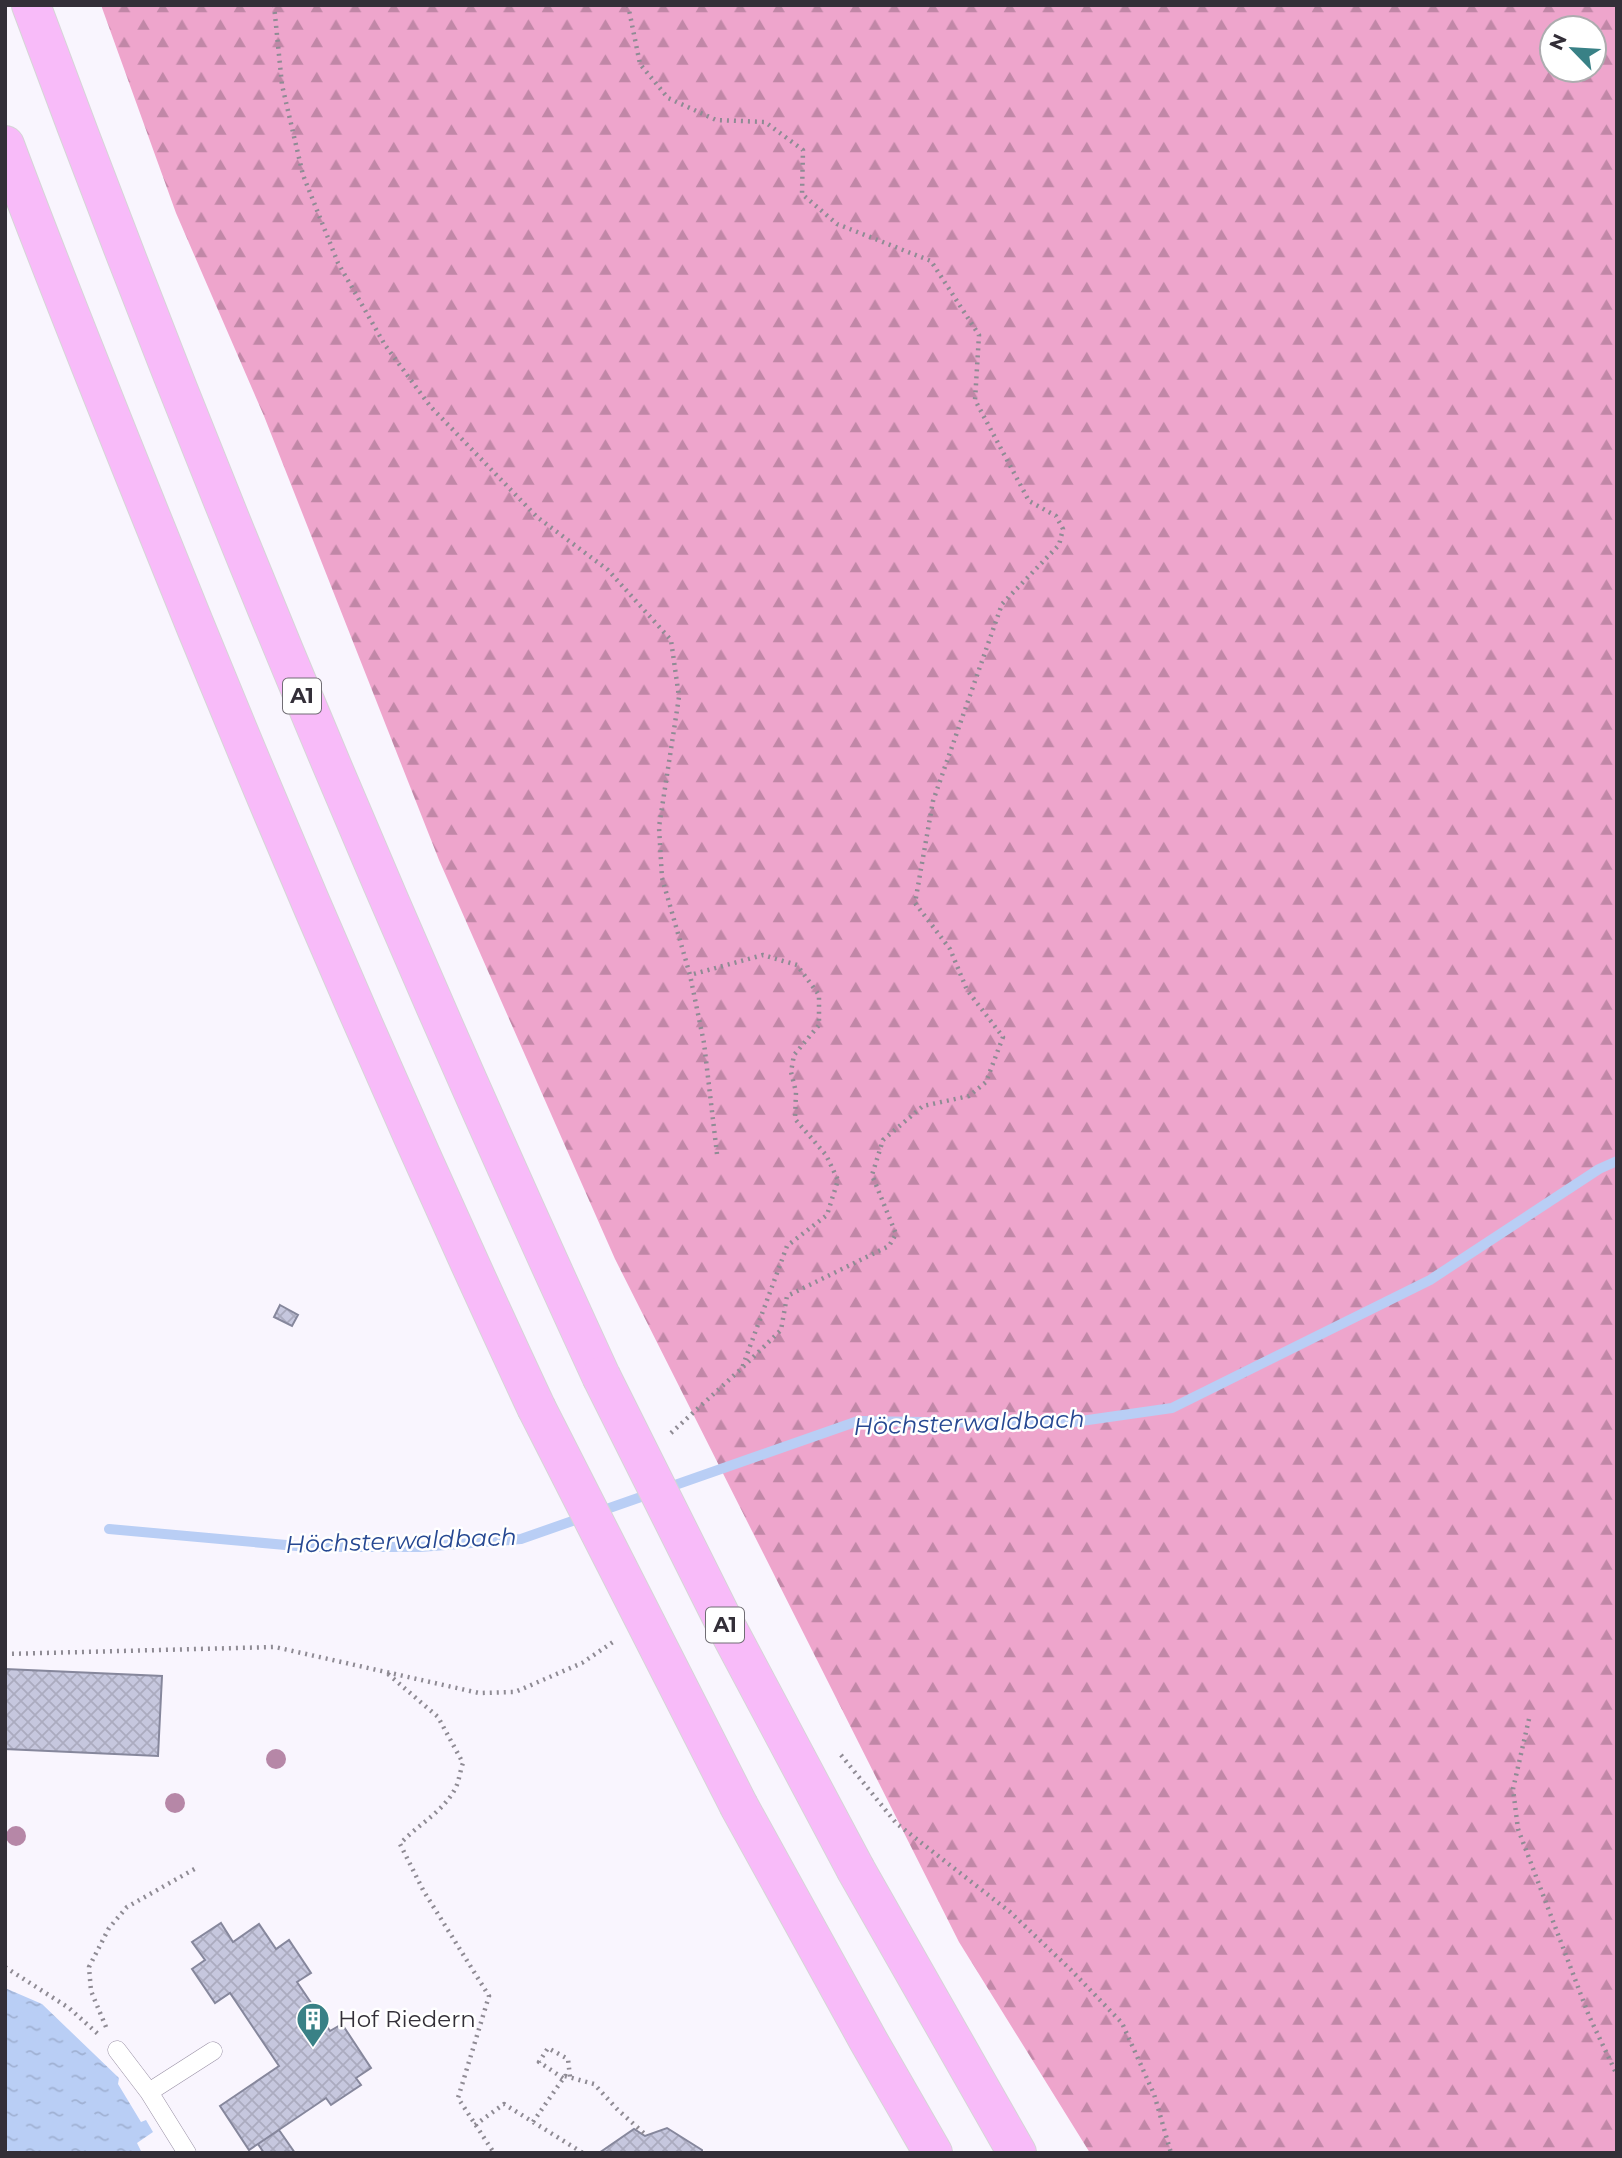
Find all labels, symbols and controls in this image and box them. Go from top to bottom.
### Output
north arrow [1538,14,1608,84]
text: N [1544,30,1572,54]
road number: A1 [283,678,321,714]
water label: Höchsterwaldbach [853,1404,1085,1441]
water label: Höchsterwaldbach [285,1522,517,1559]
road number: A1 [706,1608,744,1642]
building icon: Hof Riedern [294,2000,332,2049]
place label: Hof Riedern [338,2005,476,2033]

